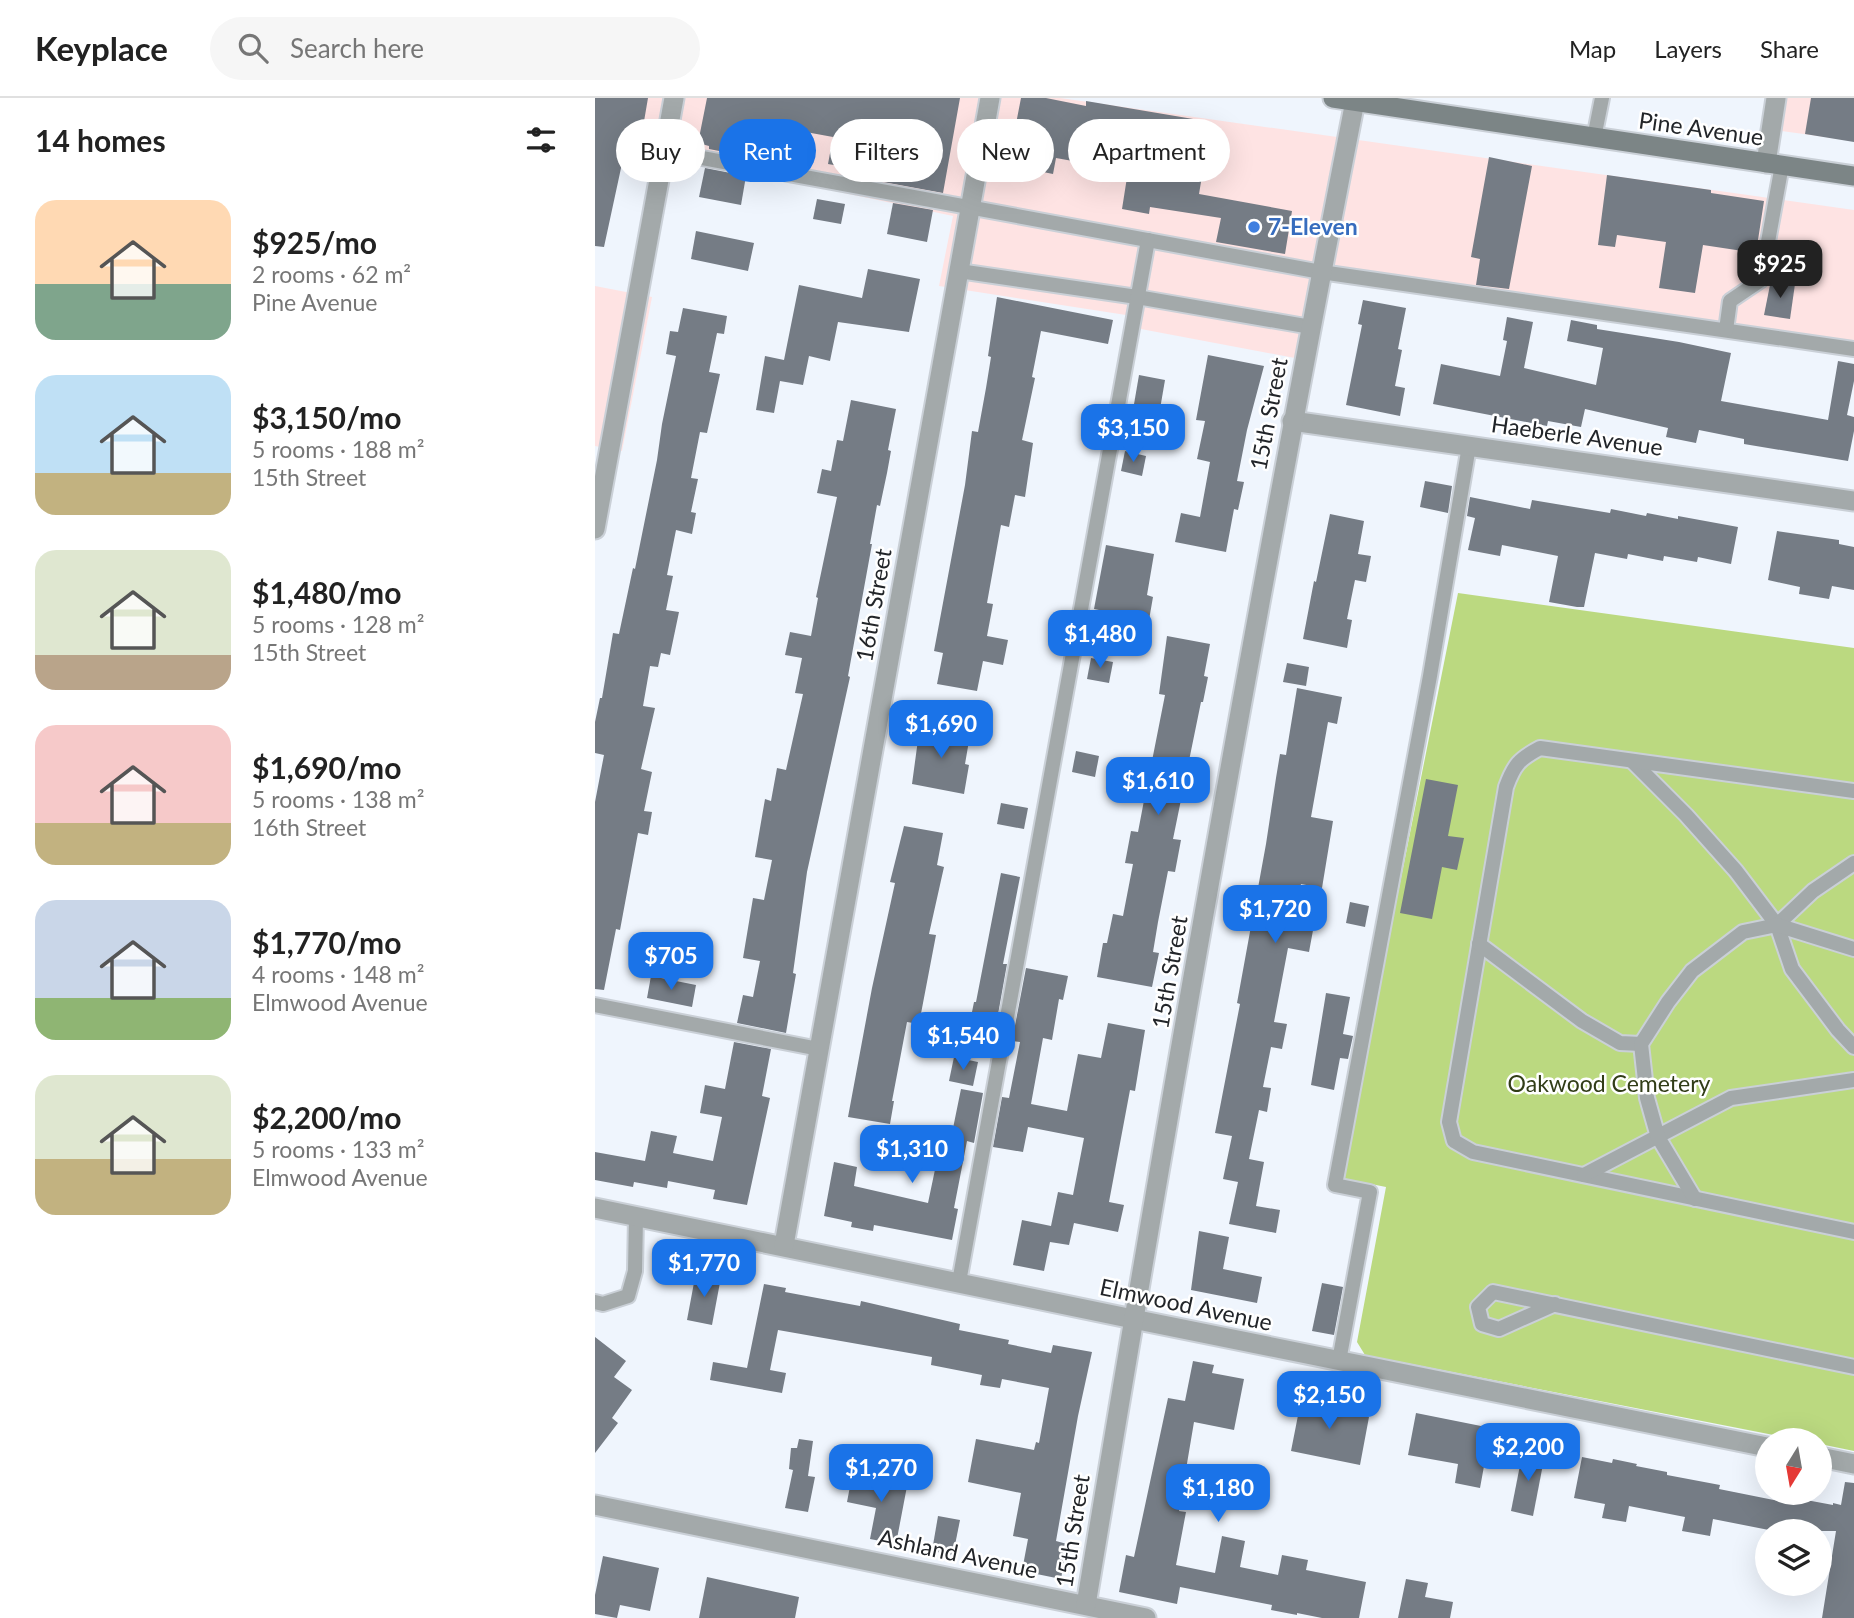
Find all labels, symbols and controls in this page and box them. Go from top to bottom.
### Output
search box [210,17,700,80]
text: Keyplace [35,28,168,68]
icon: search [234,29,272,67]
text: Search here [290,32,424,64]
text: Map [1569,34,1616,63]
text: Layers [1654,34,1722,63]
text: Share [1760,34,1819,63]
street label: Pine Avenue [1637,105,1765,151]
chip: Buy [616,119,705,182]
chip: Rent [719,119,816,182]
chip: Filters [830,119,943,182]
chip: New [957,119,1054,182]
chip: Apartment [1068,119,1230,182]
icon: filters [522,121,560,159]
text: 14 homes [35,122,166,158]
place label: 7-Eleven [1268,212,1358,240]
marker: 7-Eleven [1246,219,1262,235]
text: $925/mo [252,224,377,260]
icon: home [91,228,175,312]
pin: $925 [1739,240,1821,300]
text: $925 [1753,249,1807,277]
text: 2 rooms · 62 m² [252,260,411,288]
text: Pine Avenue [252,288,378,316]
street label: 15th Street [1243,354,1293,473]
text: $3,150/mo [252,399,401,435]
icon: home [91,403,175,487]
pin: $3,150 [1076,404,1190,464]
street label: Haeberle Avenue [1490,409,1665,461]
text: $3,150 [1097,413,1169,441]
text: 5 rooms · 188 m² [252,435,424,463]
text: 15th Street [252,463,366,491]
street label: 16th Street [849,545,897,663]
text: $1,480/mo [252,574,401,610]
icon: home [91,578,175,662]
text: 5 rooms · 128 m² [252,610,424,638]
pin: $1,480 [1043,610,1157,670]
text: $1,480 [1064,619,1136,647]
text: 15th Street [252,638,366,666]
pin: $1,690 [884,700,998,760]
text: $1,690 [905,709,977,737]
text: $1,690/mo [252,749,401,785]
icon: home [91,753,175,837]
pin: $1,610 [1101,758,1215,817]
text: $1,610 [1122,766,1194,794]
text: 5 rooms · 138 m² [252,785,424,813]
text: 16th Street [252,813,366,841]
pin: $1,720 [1218,886,1332,945]
text: $1,720 [1239,894,1311,922]
street label: 15th Street [1145,912,1193,1030]
text: $1,770/mo [252,924,401,960]
icon: home [91,928,175,1012]
pin: $705 [630,932,712,992]
text: $705 [644,941,698,969]
text: 4 rooms · 148 m² [252,960,424,988]
text: Elmwood Avenue [252,988,428,1016]
pin: $1,540 [906,1012,1020,1072]
text: $1,540 [927,1021,999,1049]
park label: Oakwood Cemetery [1508,1069,1711,1097]
text: $2,200/mo [252,1099,401,1135]
icon: home [91,1103,175,1187]
pin: $1,310 [855,1126,969,1185]
text: $1,310 [876,1134,948,1162]
text: 5 rooms · 133 m² [252,1135,424,1163]
text: Elmwood Avenue [252,1163,428,1191]
pin: $1,770 [647,1240,761,1299]
text: $1,770 [668,1248,740,1276]
street label: Elmwood Avenue [1097,1272,1275,1336]
pin: $2,150 [1272,1372,1386,1431]
text: $2,150 [1293,1380,1365,1408]
pin: $2,200 [1471,1424,1585,1483]
north arrow [1755,1428,1832,1505]
map controls [1755,1428,1832,1596]
text: $2,200 [1492,1432,1564,1460]
pin: $1,270 [824,1444,938,1504]
text: $1,270 [845,1453,917,1481]
pin: $1,180 [1161,1464,1275,1524]
street label: 15th Street [1049,1472,1095,1589]
text: $1,180 [1182,1473,1254,1501]
button: layers [1755,1519,1832,1596]
street label: Ashland Avenue [876,1522,1040,1584]

